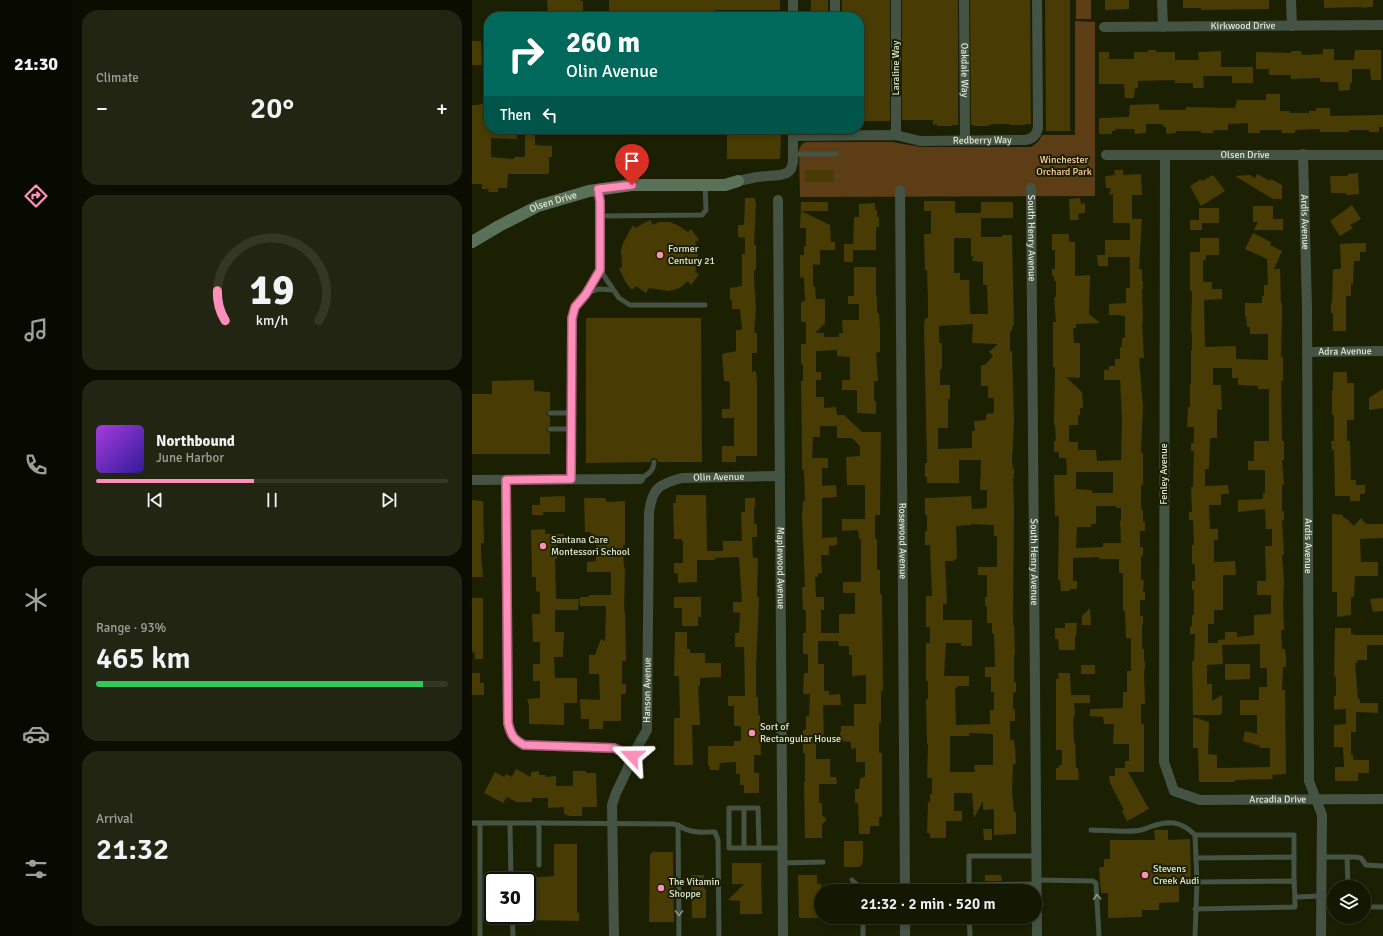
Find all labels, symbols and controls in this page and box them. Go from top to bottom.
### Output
street label: Kirkwood Drive [1211,20,1275,32]
text: 260 m [566,26,640,60]
icon: right [500,28,552,80]
street label: Laraline Way [890,40,902,95]
street label: Oakdale Way [958,43,971,98]
text: 21:30 [14,53,58,75]
text: Olin Avenue [566,60,658,82]
text: Climate [96,70,139,86]
text: 20° [250,90,294,127]
text: − [96,95,108,122]
text: + [436,95,448,122]
icon: left [539,104,561,126]
text: Then [500,106,531,124]
street label: Redberry Way [953,134,1012,147]
pin [615,144,649,185]
street label: Olsen Drive [1220,149,1270,161]
icon: arrive [621,150,643,172]
park label: Winchester Orchard Park [1036,154,1092,178]
icon: directions [22,182,50,210]
street label: Olsen Drive [528,189,578,215]
street label: Ardis Avenue [1298,194,1311,250]
street label: South Henry Avenue [1025,195,1038,281]
place label: Former Century 21 [668,243,715,267]
marker: Former Century 21 [655,250,665,260]
text: 19 [250,265,294,316]
text: km/h [256,311,288,328]
icon: music [22,316,50,344]
street label: Adra Avenue [1318,345,1372,358]
text: Northbound [156,432,235,450]
street label: Fenley Avenue [1158,443,1170,505]
text: June Harbor [156,450,224,466]
icon: phone [22,451,50,479]
street label: Olin Avenue [693,471,745,484]
icon: previous [144,489,166,511]
icon: pause [261,489,283,511]
icon: next [378,489,400,511]
street label: Rosewood Avenue [896,503,909,579]
street label: Ardis Avenue [1302,518,1314,574]
street label: South Henry Avenue [1028,519,1040,605]
street label: Maplewood Avenue [774,527,787,609]
place label: Santana Care Montessori School [551,534,630,558]
marker: Santana Care Montessori School [538,541,548,551]
icon: climate [22,586,50,614]
text: Range · 93% [96,620,166,636]
text: 465 km [96,640,191,677]
street label: Hanson Avenue [641,657,654,723]
icon: car [22,720,50,748]
place label: Sort of Rectangular House [760,721,841,745]
marker: Sort of Rectangular House [747,728,757,738]
position arrow [611,735,653,777]
street label: Arcadia Drive [1249,793,1306,806]
text: Arrival [96,811,133,827]
text: 21:32 [96,831,169,868]
icon: filters [22,855,50,883]
place label: Stevens Creek Audi [1153,863,1199,887]
marker: Stevens Creek Audi [1140,870,1150,880]
speed limit sign: 30 [484,872,536,924]
place label: The Vitamin Shoppe [669,876,720,900]
map controls [1327,880,1371,924]
button: layers [1327,880,1371,924]
marker: The Vitamin Shoppe [656,883,666,893]
one-way arrow [1093,894,1101,900]
text: 21:32 · 2 min · 520 m [861,895,995,913]
one-way arrow [675,910,683,916]

